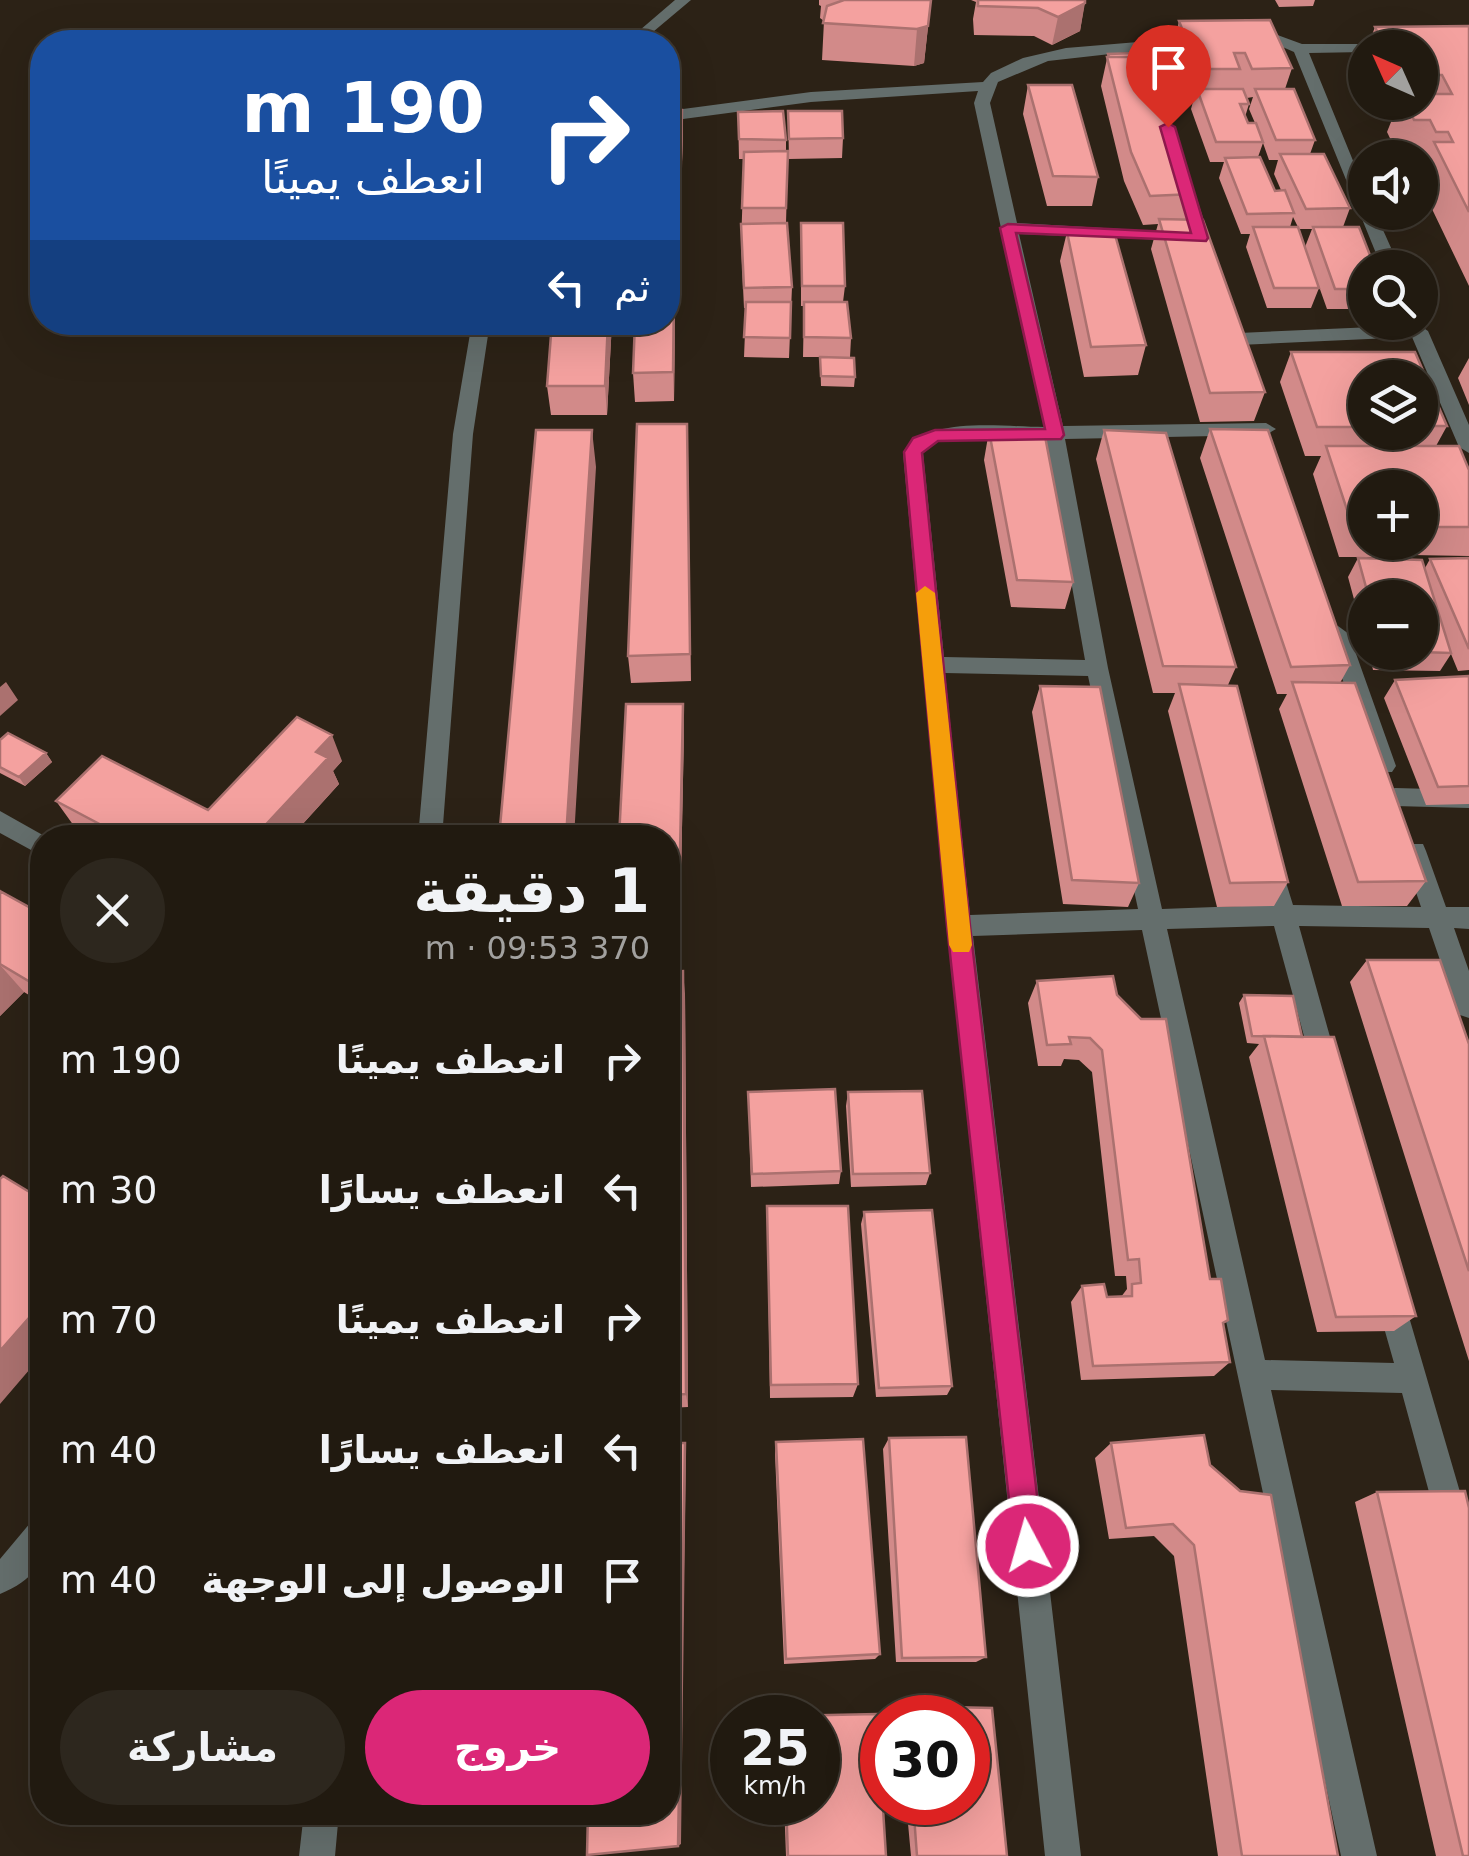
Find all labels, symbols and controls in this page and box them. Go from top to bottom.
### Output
pin [1126,25,1211,128]
north arrow [1348,30,1438,120]
map controls [1348,30,1438,670]
icon: arrive [1141,40,1196,95]
text: 190 m [242,67,485,149]
icon: right [520,70,650,200]
button: sound [1348,140,1438,230]
text: انعطف يمينًا [261,151,485,204]
button: search [1348,250,1438,340]
icon: left [539,260,594,315]
text: ثم [614,266,650,310]
button: layers [1348,360,1438,450]
button: + [1348,470,1438,560]
button: − [1348,580,1438,670]
text: 1 دقيقة [413,856,650,926]
button: close [60,858,165,963]
text: 370 m · 09:53 [425,929,650,967]
icon: right [595,1033,650,1088]
text: 190 m [60,1038,182,1082]
text: انعطف يمينًا [336,1038,565,1082]
icon: left [595,1163,650,1218]
text: 30 m [60,1168,157,1212]
text: انعطف يسارًا [319,1168,565,1212]
icon: right [595,1293,650,1348]
text: 70 m [60,1298,157,1342]
text: انعطف يمينًا [336,1298,565,1342]
icon: left [595,1423,650,1478]
text: 40 m [60,1428,157,1472]
text: انعطف يسارًا [319,1428,565,1472]
position arrow [976,1494,1080,1598]
icon: arrive [595,1553,650,1608]
text: 40 m [60,1558,157,1602]
text: الوصول إلى الوجهة [202,1558,565,1602]
button: مشاركة [60,1690,345,1805]
button: خروج [365,1690,650,1805]
speed limit sign: 30 [860,1695,990,1825]
text: 25 [740,1719,810,1777]
text: km/h [743,1771,807,1800]

